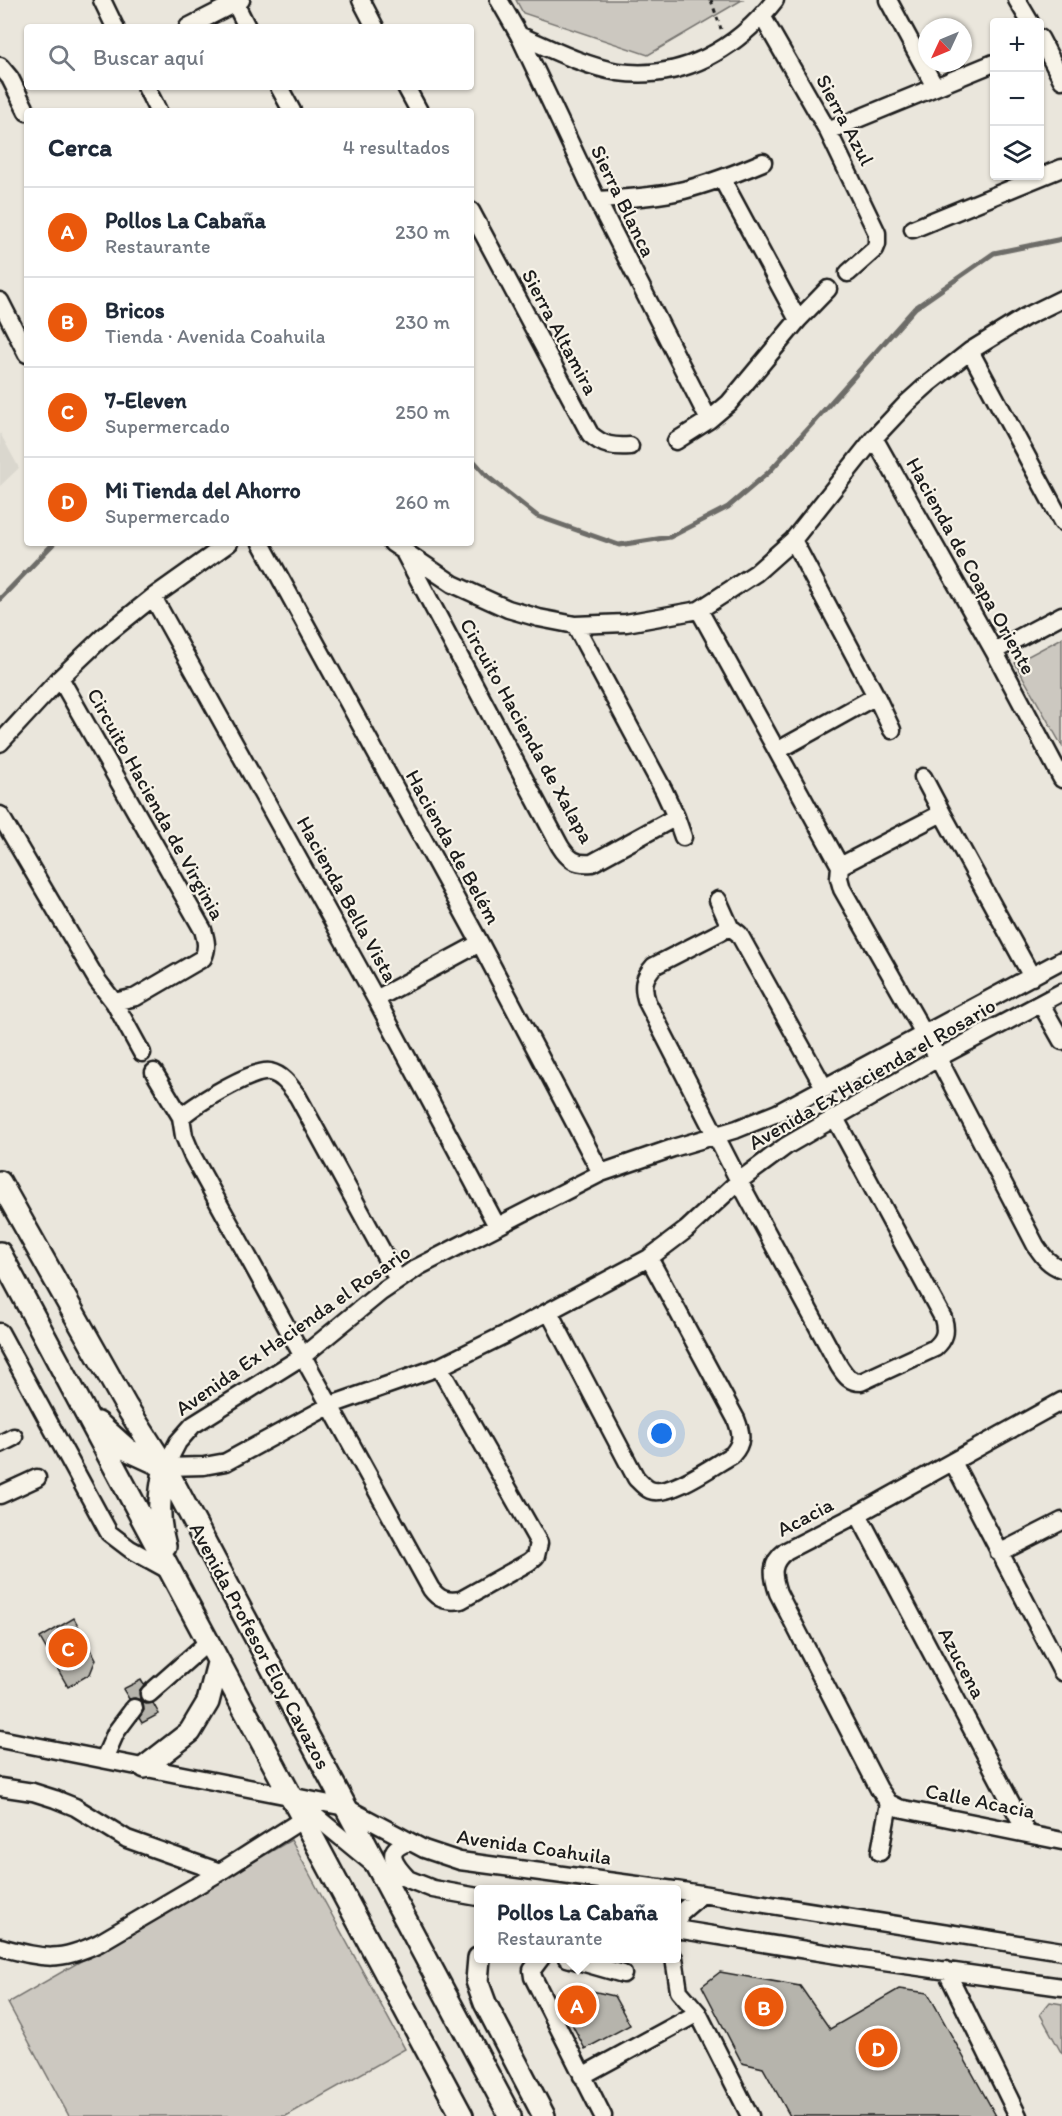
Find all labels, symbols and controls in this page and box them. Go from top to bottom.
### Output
north arrow [918,18,972,72]
map controls [990,18,1044,180]
button: + [990,18,1044,72]
search box [24,24,474,90]
icon: search [45,41,78,74]
text: Buscar aquí [93,44,204,71]
street label: Sierra Azul [811,70,880,170]
button: − [990,72,1044,126]
button: layers [990,126,1044,180]
text: Cerca [48,131,112,163]
text: 4 resultados [343,135,450,159]
street label: Sierra Blanca [586,141,661,261]
text: Pollos La Cabaña [105,207,266,234]
text: A [61,220,74,244]
text: 230 m [395,220,450,244]
text: Restaurante [105,234,210,258]
street label: Sierra Altamira [517,265,604,399]
text: Bricos [105,297,165,324]
text: B [61,310,74,334]
text: 230 m [395,310,450,334]
text: Tienda · Avenida Coahuila [105,324,325,348]
text: 7-Eleven [105,387,187,414]
text: C [61,400,74,424]
text: 250 m [395,400,450,424]
text: Supermercado [105,414,230,438]
street label: Hacienda de Coapa Oriente [901,453,1042,679]
text: Mi Tienda del Ahorro [105,477,301,504]
text: D [61,490,74,514]
text: 260 m [395,490,450,514]
text: Supermercado [105,504,230,528]
street label: Circuito Hacienda de Xalapa [455,614,600,848]
street label: Circuito Hacienda de Virginia [82,684,231,924]
street label: Hacienda de Belém [401,765,506,929]
street label: Hacienda Bella Vista [292,812,403,986]
street label: Avenida Ex Hacienda el Rosario [744,992,1000,1155]
street label: Avenida Ex Hacienda el Rosario [170,1239,415,1421]
your location [647,1419,676,1448]
street label: Acacia [772,1491,837,1542]
street label: Avenida Profesor Eloy Cavazos [185,1518,336,1773]
street label: Azucena [933,1623,992,1703]
pin: C [48,1626,88,1670]
street label: Calle Acacia [923,1778,1037,1823]
street label: Avenida Coahuila [455,1823,613,1870]
popup [474,1885,681,1963]
text: Pollos La Cabaña [497,1899,658,1926]
text: Restaurante [497,1926,603,1950]
pin: A [558,1982,596,2028]
pin: B [744,1984,783,2030]
pin: D [858,2026,898,2070]

